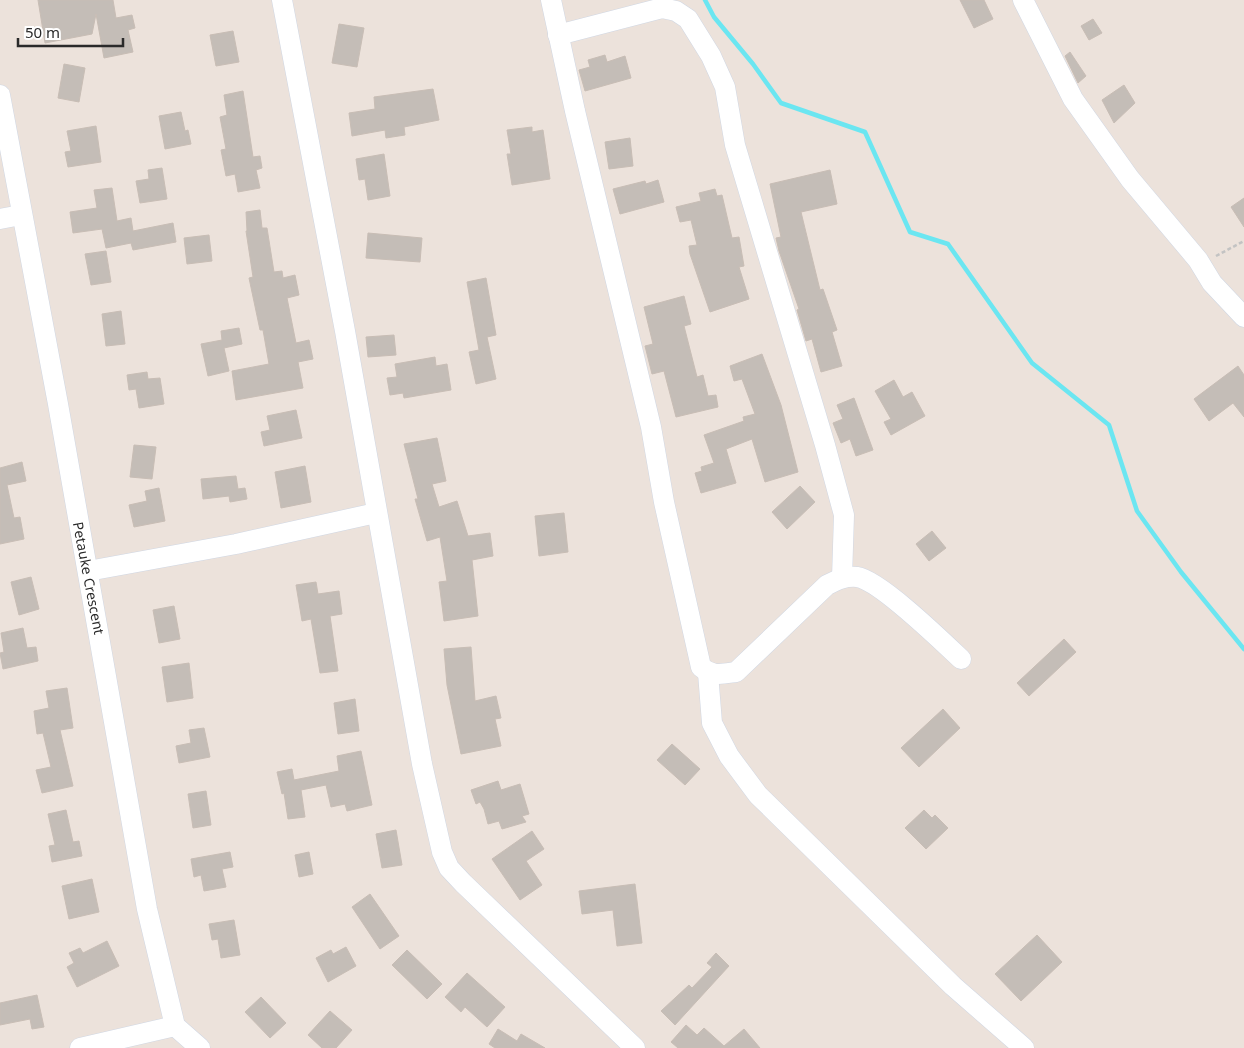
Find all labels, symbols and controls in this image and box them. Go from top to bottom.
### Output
scale bar [18,15,122,47]
text: 50 m [25,22,60,42]
street label: Petauke Crescent [69,520,109,636]

